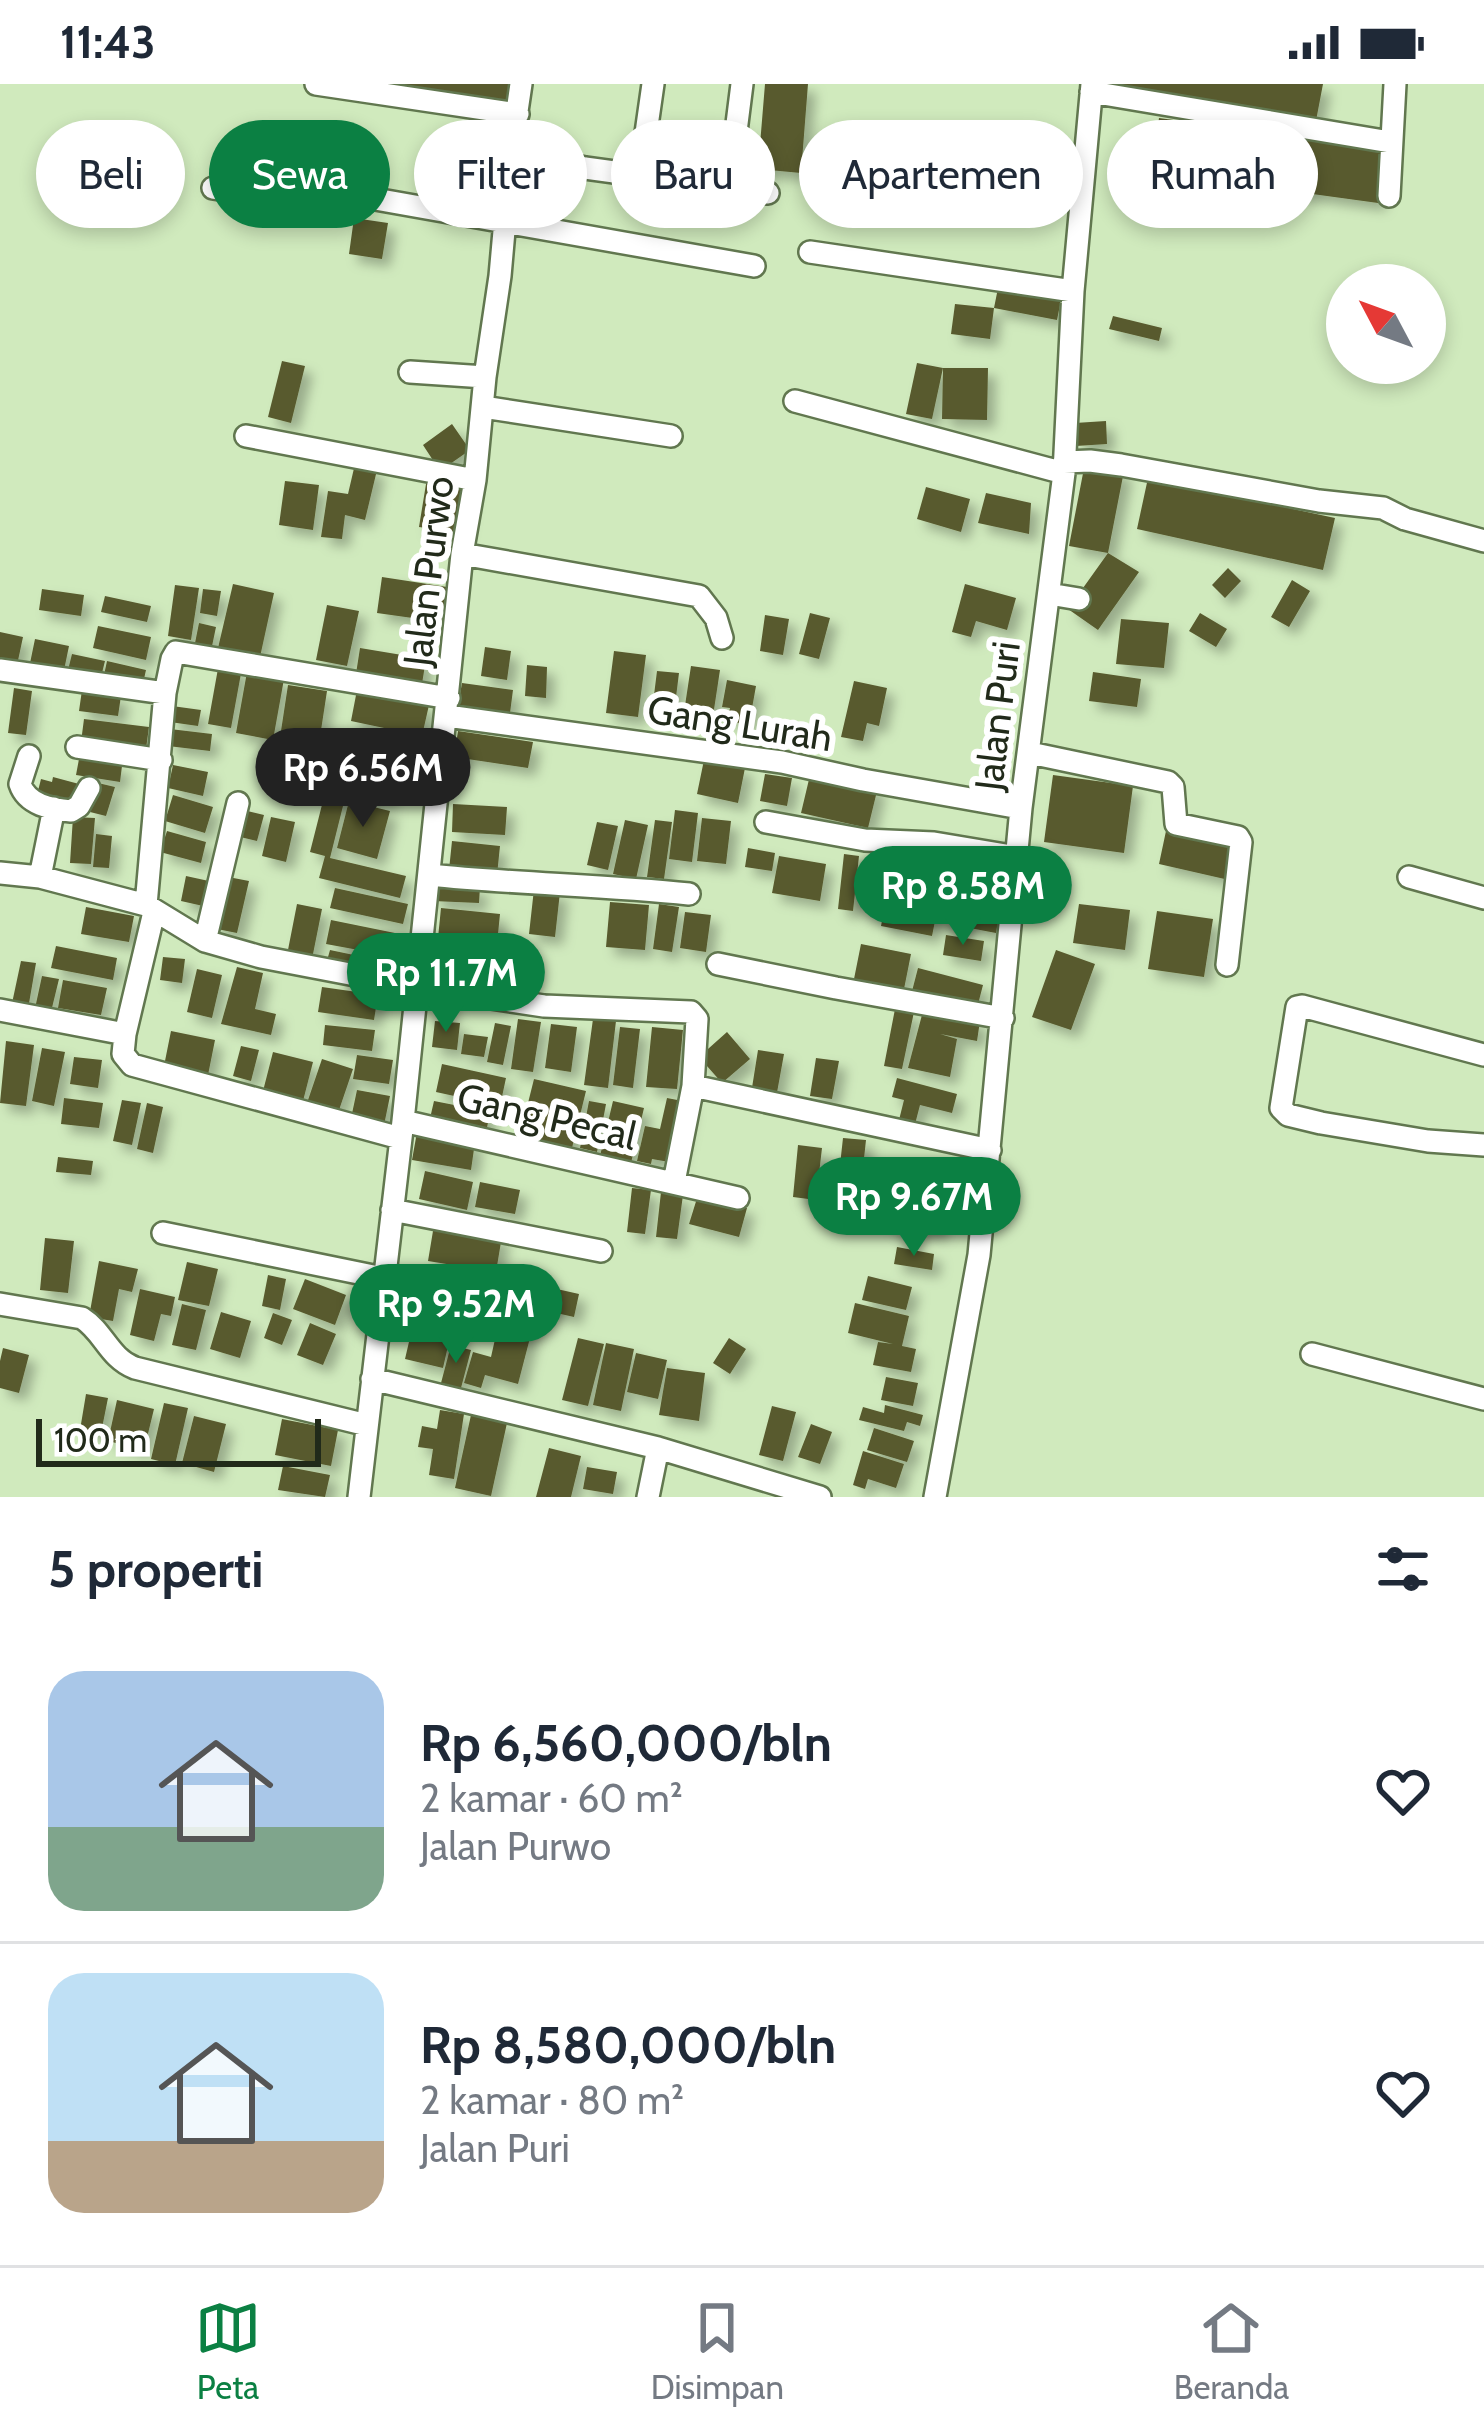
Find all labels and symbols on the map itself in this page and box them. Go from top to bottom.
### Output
north arrow [1326,264,1446,384]
street label: Jalan Purwo [392,473,463,670]
street label: Jalan Puri [964,639,1030,794]
street label: Gang Lurah [644,685,836,761]
pin: Rp 6.56M [239,728,487,830]
pin: Rp 8.58M [839,846,1087,948]
pin: Rp 11.7M [322,933,570,1035]
street label: Gang Pecal [453,1072,641,1160]
pin: Rp 9.67M [790,1157,1038,1259]
pin: Rp 9.52M [332,1264,580,1366]
scale bar [36,1413,321,1466]

